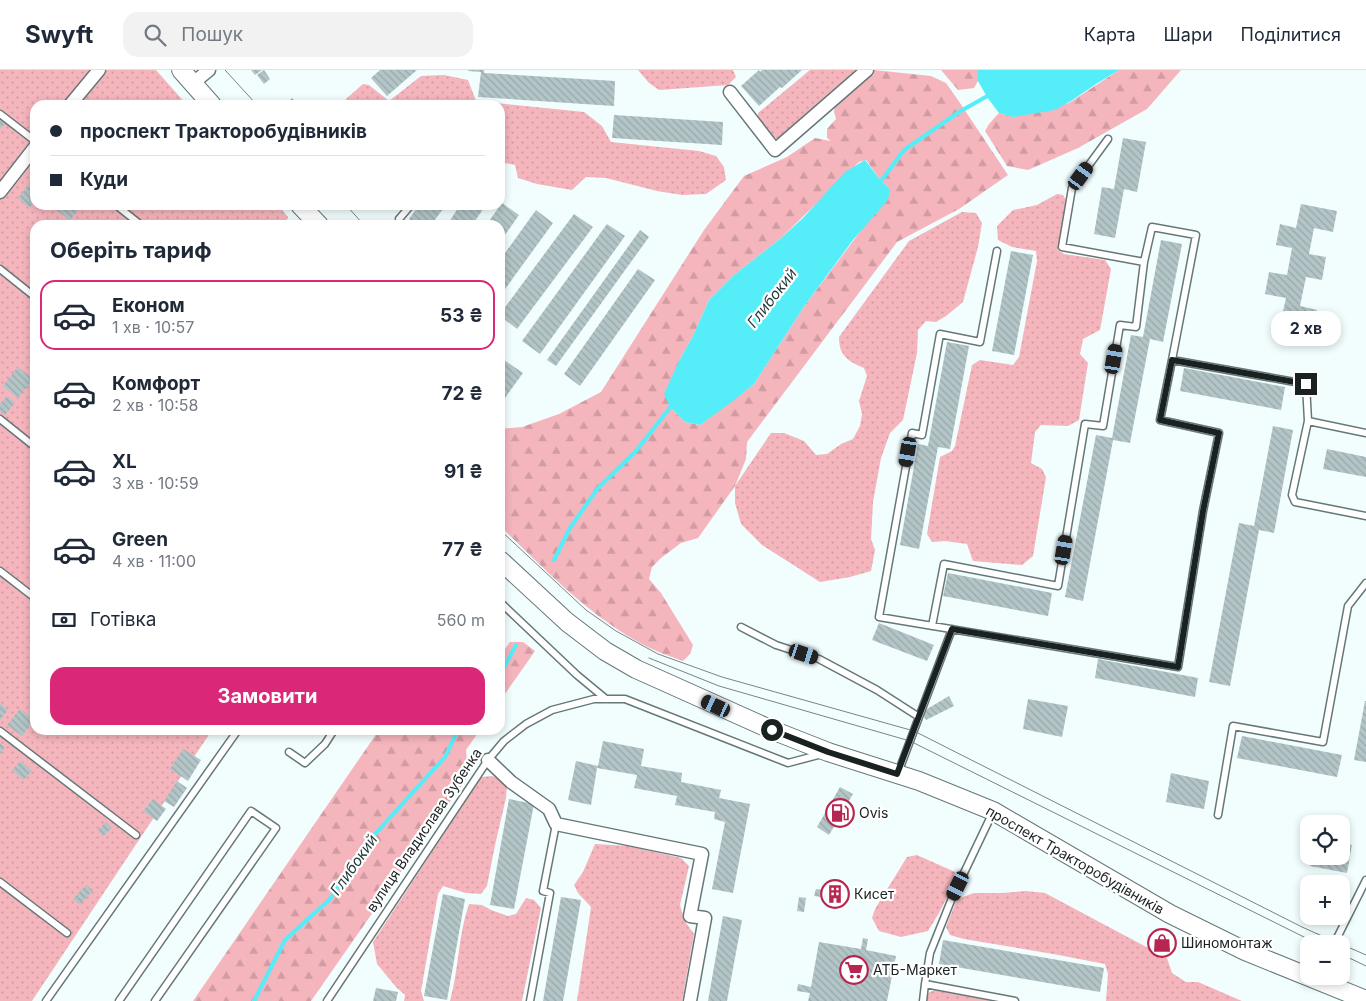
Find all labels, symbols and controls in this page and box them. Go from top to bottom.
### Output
search box [123,12,473,57]
text: Swyft [25,20,93,49]
icon: search [141,21,169,49]
text: Пошук [181,23,243,46]
text: Карта [1084,24,1136,45]
text: Шари [1164,24,1213,45]
text: Поділитися [1241,24,1341,45]
text: проспект Тракторобудівників [80,120,367,143]
car [1066,159,1095,193]
text: Куди [80,168,128,191]
text: Оберіть тариф [50,237,211,263]
water label: Глибокий [743,264,801,331]
icon: car [52,293,97,338]
text: Економ [112,294,185,317]
text: 53 ₴ [440,304,483,327]
callout: 2 хв [1271,312,1341,346]
text: 1 хв · 10:57 [112,317,194,337]
text: 2 хв [1290,318,1322,338]
car [1104,343,1123,375]
icon: car [52,371,97,416]
text: Комфорт [112,372,200,395]
route end [1295,373,1317,395]
text: 72 ₴ [441,382,483,405]
text: 2 хв · 10:58 [112,395,198,415]
car [898,436,917,468]
icon: car [52,449,97,494]
text: XL [112,450,137,473]
text: 91 ₴ [444,460,483,483]
text: 3 хв · 10:59 [112,473,199,493]
icon: car [52,527,97,572]
text: Green [112,528,168,551]
car [1054,534,1073,566]
text: 77 ₴ [442,538,483,561]
text: 4 хв · 11:00 [112,551,196,571]
icon: cash [50,606,78,634]
text: Готівка [90,608,156,631]
text: 560 m [437,610,485,630]
car [787,642,820,666]
button: Замовити [50,667,485,725]
car [699,693,732,719]
route start [761,719,783,741]
street label: вулиця Владислава Зубенка [362,745,485,915]
fuel station icon: Ovis [825,798,855,828]
street label: проспект Тракторобудівників [983,802,1167,918]
place label: Ovis [859,804,888,821]
map controls [1300,815,1350,985]
button: locate [1300,815,1350,865]
water label: Глибокий [326,831,382,899]
car [944,869,971,903]
button: + [1300,875,1350,925]
building icon: Кисет [820,879,850,909]
place label: Кисет [854,885,895,902]
shop icon: Шиномонтаж [1147,928,1177,958]
place label: Шиномонтаж [1181,934,1273,951]
button: − [1300,935,1350,985]
supermarket icon: АТБ-Маркет [839,955,869,985]
place label: АТБ-Маркет [873,961,958,978]

